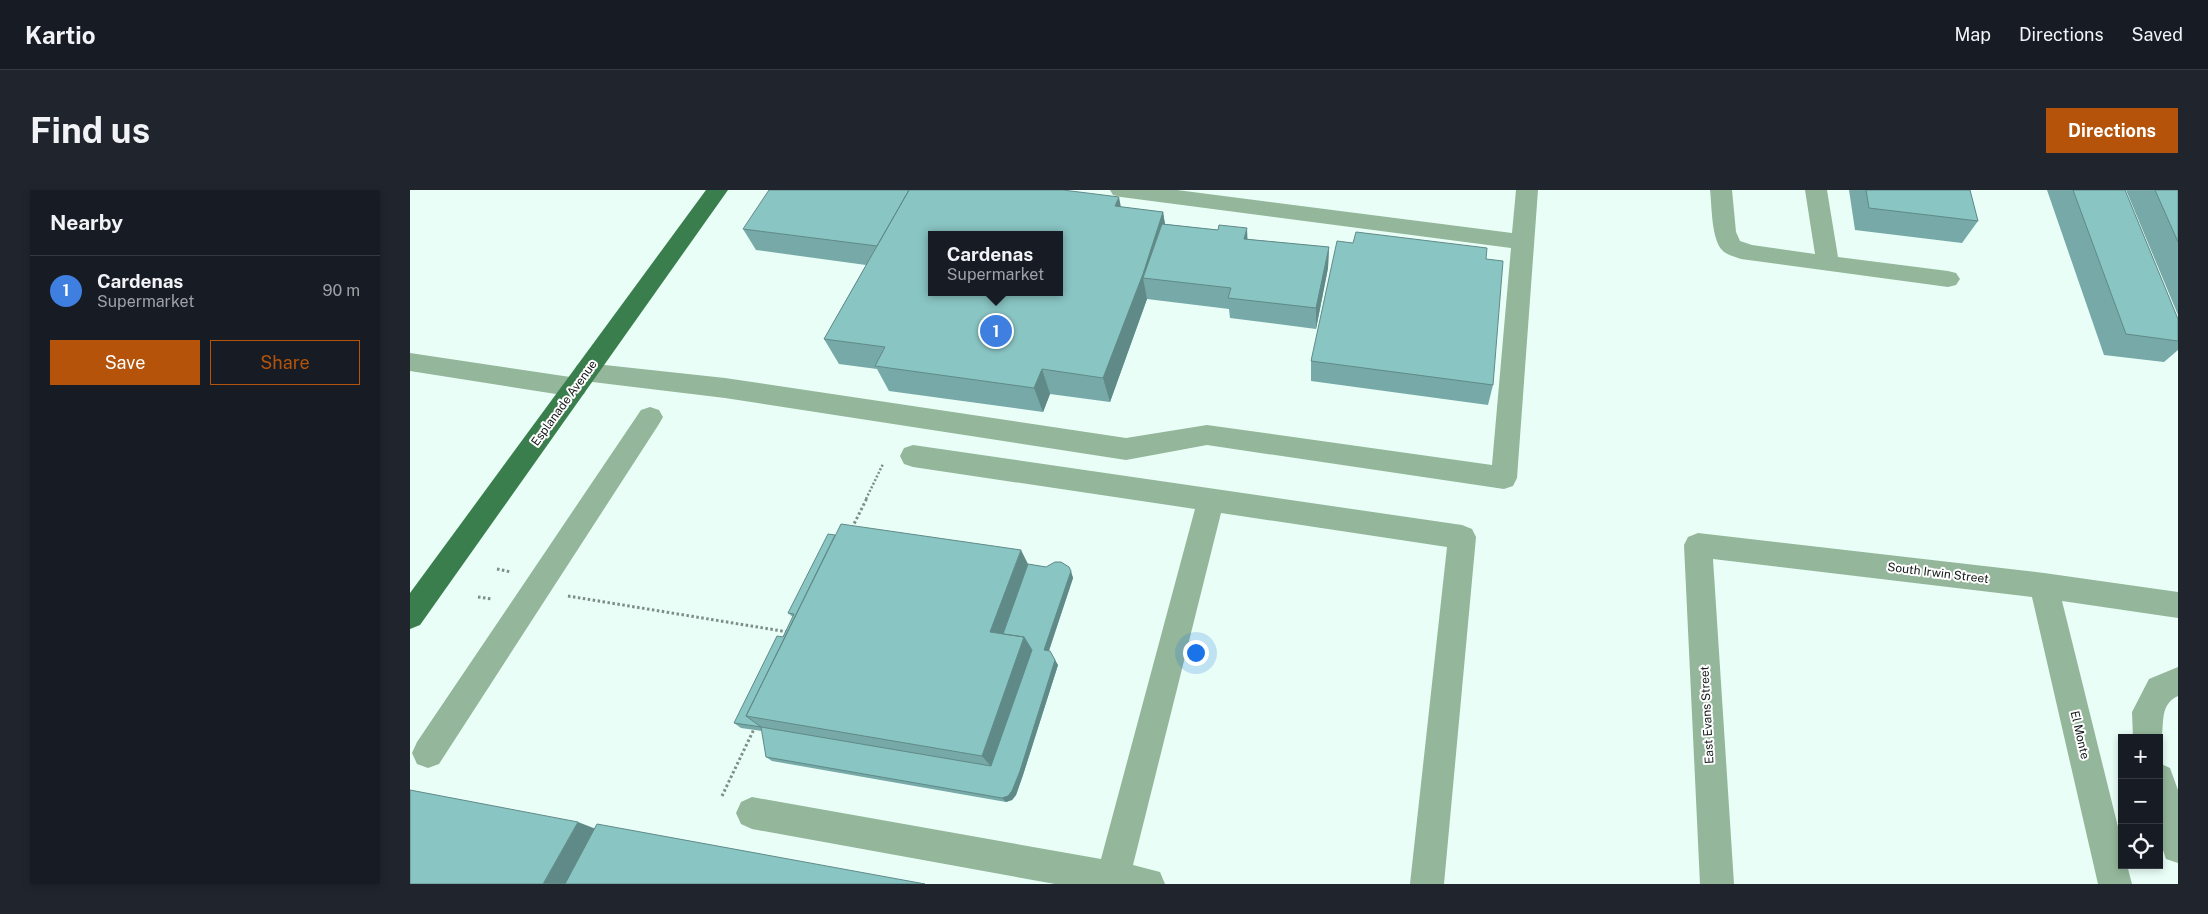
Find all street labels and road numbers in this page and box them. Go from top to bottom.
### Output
street label: Esplanade Avenue [528,357,600,449]
street label: South Irwin Street [1887,560,1990,586]
street label: East Evans Street [1697,665,1717,764]
street label: El Monte [2068,709,2092,761]

